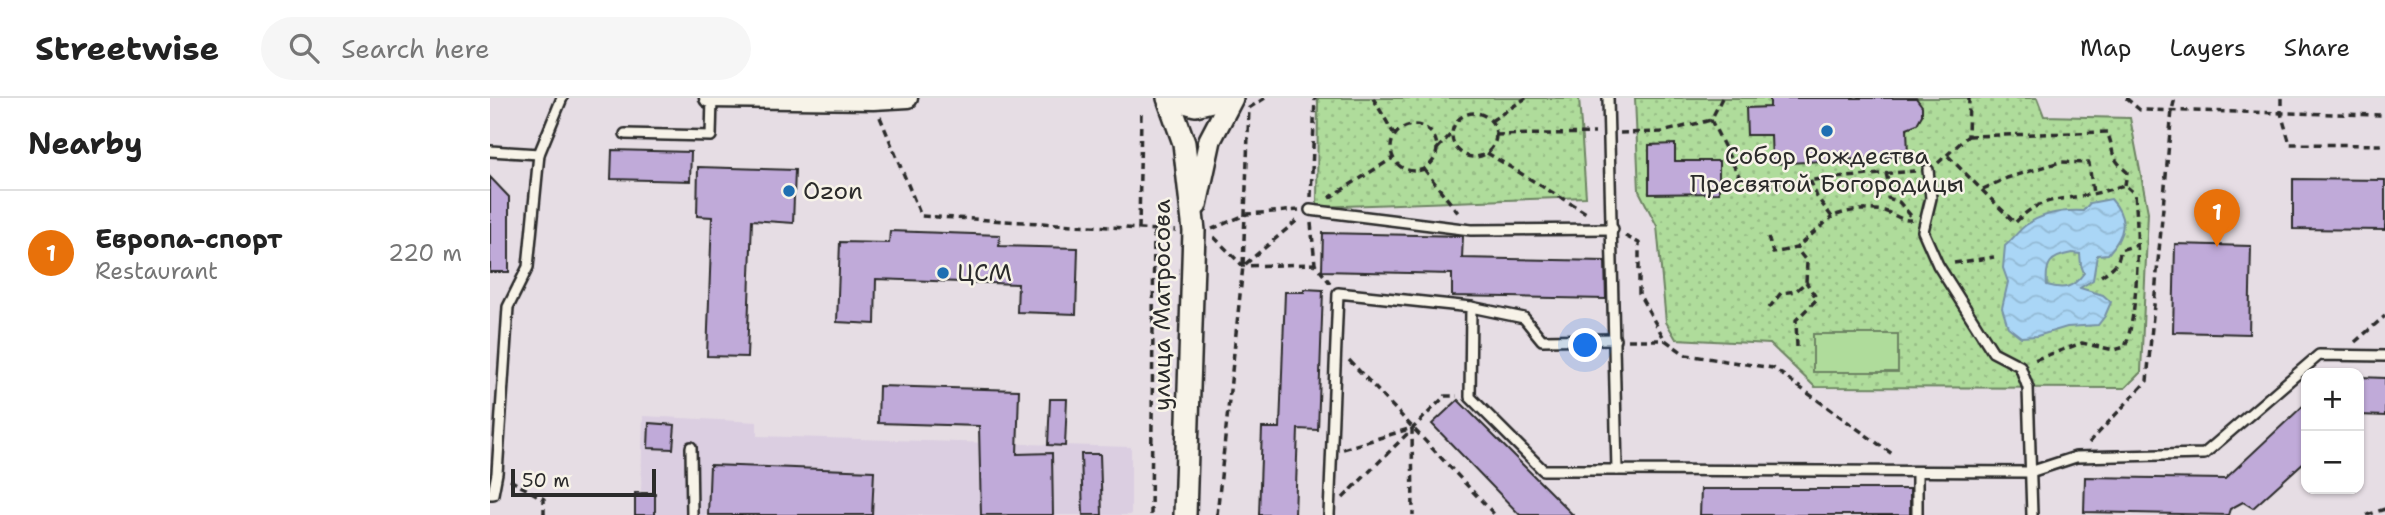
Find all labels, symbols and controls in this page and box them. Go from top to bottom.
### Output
search box [261,17,751,80]
text: Streetwise [35,26,219,71]
icon: search [285,29,323,67]
text: Search here [341,31,490,66]
text: Map [2080,32,2131,64]
text: Layers [2169,32,2246,64]
text: Share [2284,32,2350,64]
text: Nearby [28,123,143,164]
marker: Собор Рождества Пресвятой Богородицы [1819,123,1835,139]
place label: Собор Рождества Пресвятой Богородицы [1690,140,1964,200]
place label: Ozon [803,175,863,207]
marker: Ozon [781,183,797,199]
pin: 1 [2194,189,2240,247]
street label: улица Матросова [1146,199,1178,411]
text: Европа-спорт [95,221,282,256]
text: 1 [46,238,56,268]
text: 220 m [388,238,462,268]
text: Restaurant [95,256,218,286]
place label: ЦСМ [957,257,1012,289]
marker: ЦСМ [935,265,951,281]
your location [1568,328,1602,362]
map controls [2301,368,2364,494]
button: + [2301,368,2364,431]
button: − [2301,431,2364,494]
scale bar [511,466,656,498]
text: 50 m [522,468,570,493]

